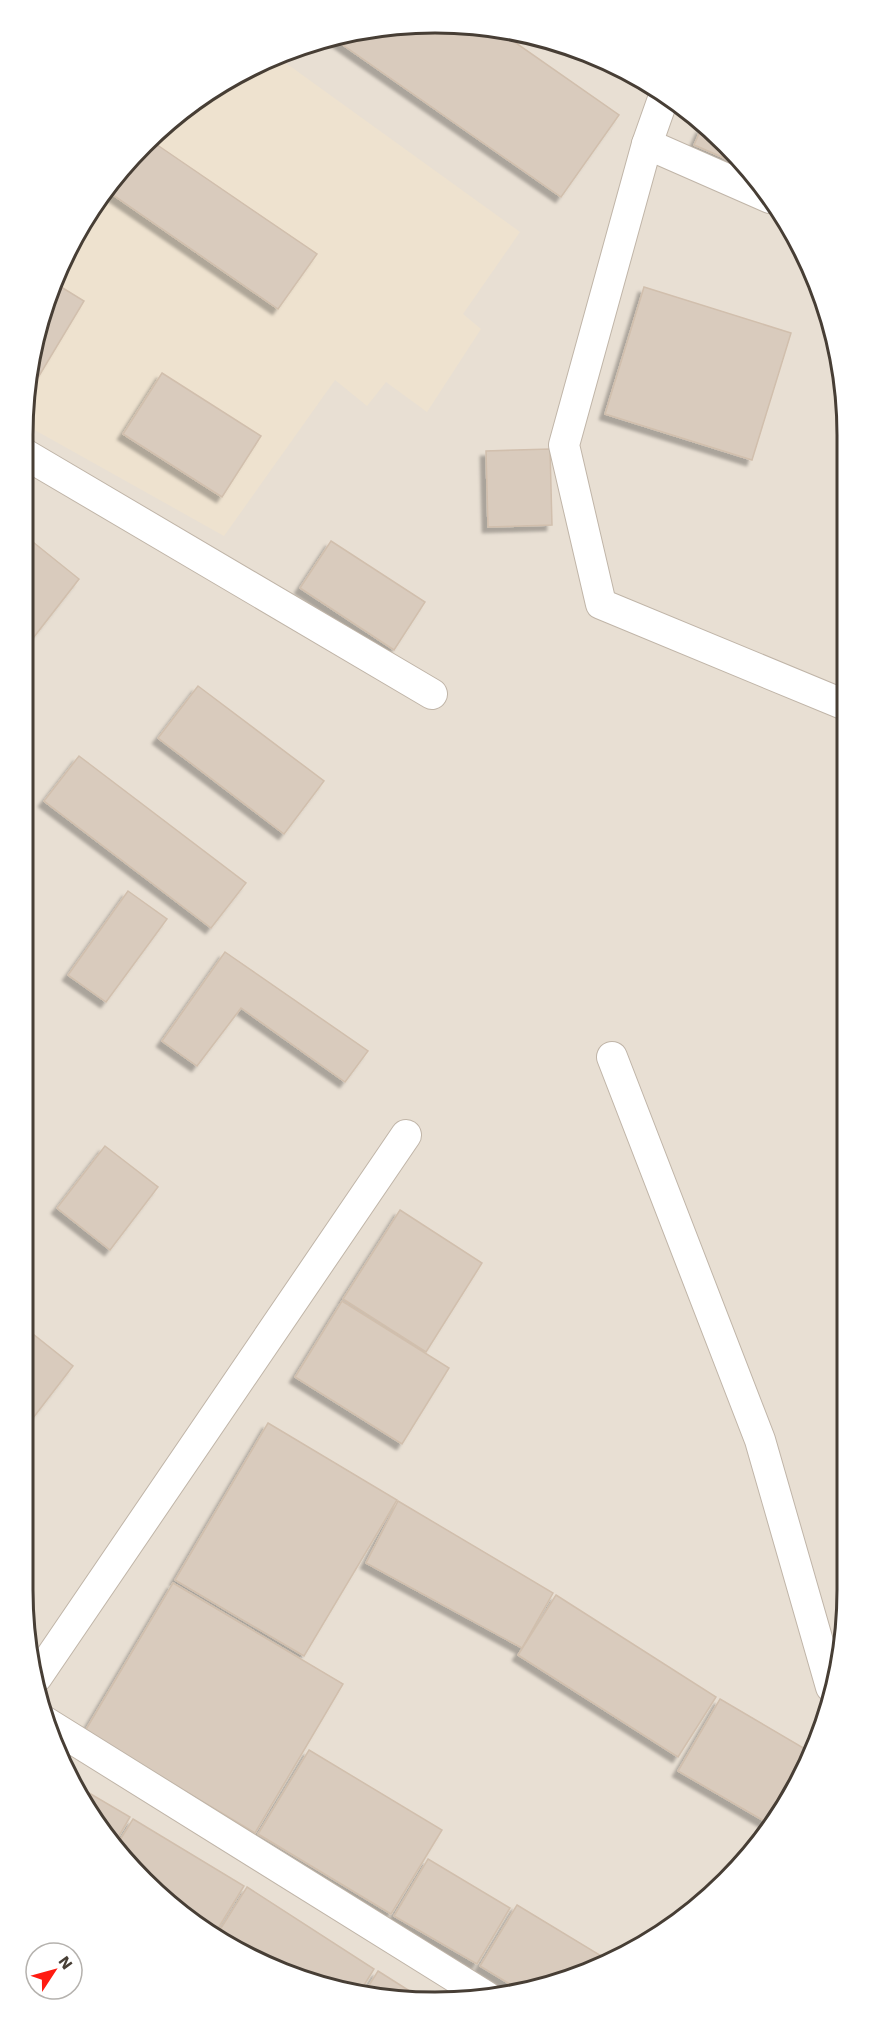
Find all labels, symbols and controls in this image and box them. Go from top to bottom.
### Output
north arrow [24,1941,84,2001]
text: N [55,1952,77,1973]

